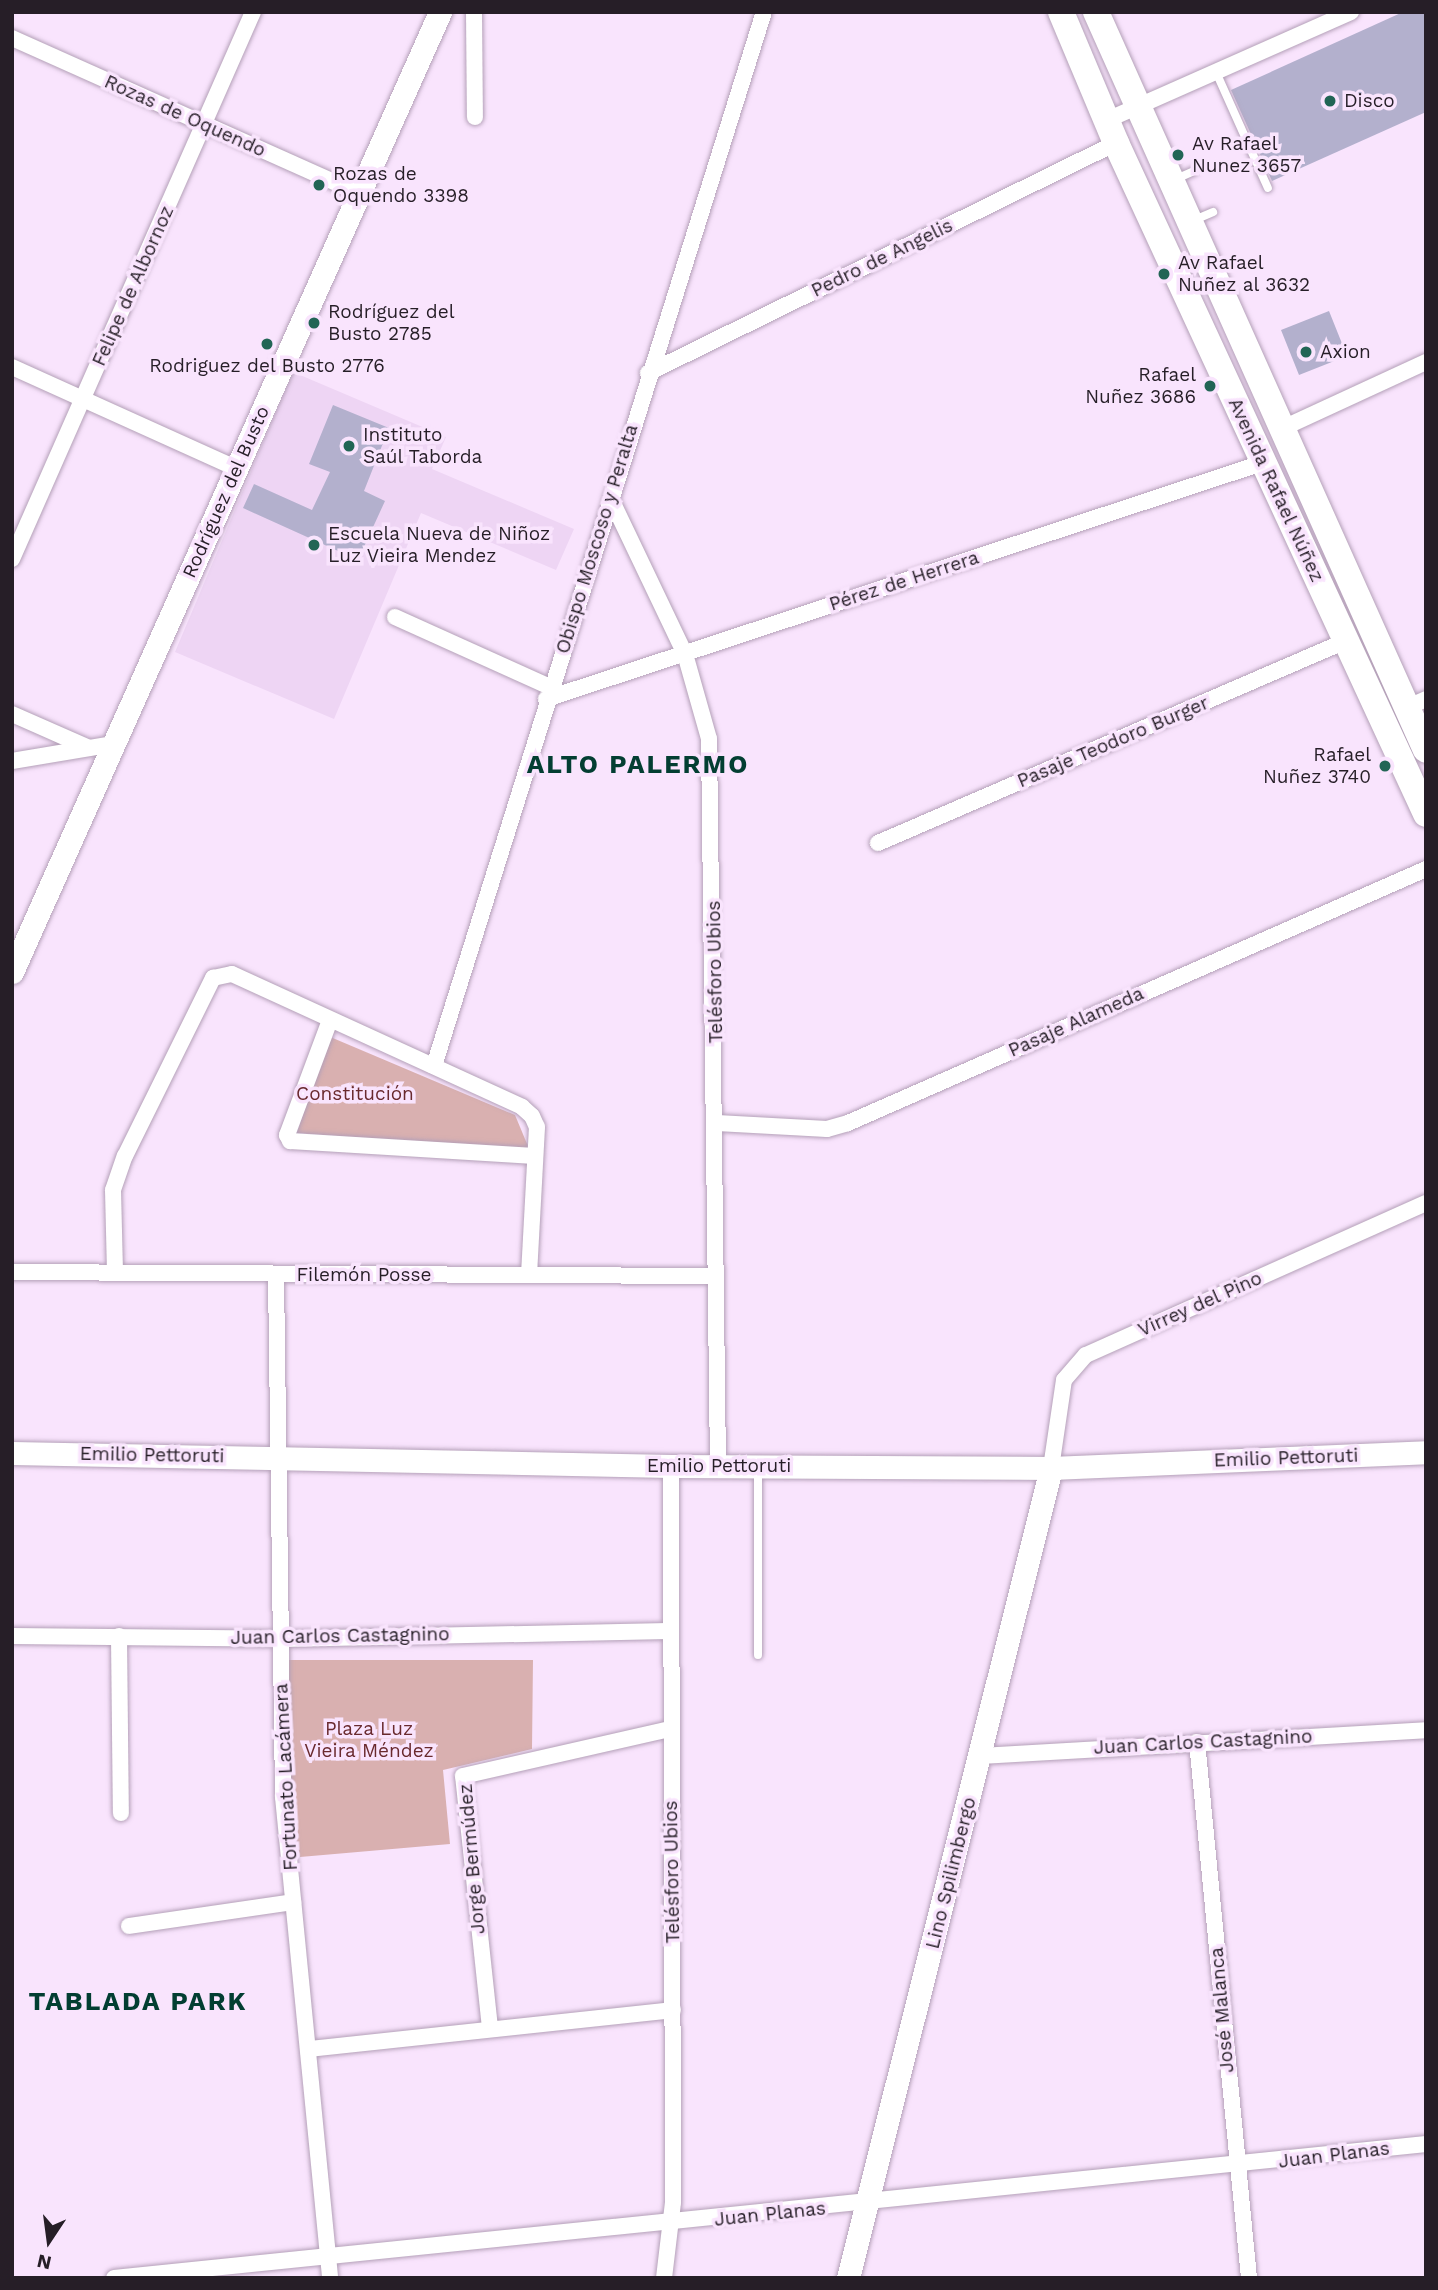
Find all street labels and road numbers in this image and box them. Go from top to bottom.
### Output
street label: Rozas de Oquendo [101,70,269,162]
street label: Felipe de Albornoz [87,202,179,370]
street label: Pedro de Angelis [807,214,957,302]
street label: Avenida Rafael Núñez [1223,394,1329,586]
street label: Rodríguez del Busto [178,402,274,582]
street label: Obispo Moscoso y Peralta [551,421,643,657]
street label: Pérez de Herrera [826,546,982,616]
street label: Pasaje Teodoro Burger [1014,691,1212,793]
street label: Telésforo Ubios [702,900,728,1044]
street label: Pasaje Alameda [1004,982,1148,1062]
street label: Filemón Posse [297,1264,431,1286]
street label: Virrey del Pino [1134,1266,1266,1342]
street label: Emilio Pettoruti [79,1442,225,1468]
street label: Emilio Pettoruti [1213,1444,1359,1472]
street label: Emilio Pettoruti [647,1455,791,1477]
street label: Juan Carlos Castagnino [230,1623,450,1649]
street label: Fortunato Lacámera [270,1683,302,1871]
street label: Juan Carlos Castagnino [1093,1725,1313,1759]
street label: Jorge Bermúdez [454,1783,490,1935]
street label: Lino Spilimbergo [921,1795,981,1951]
street label: Telésforo Ubios [659,1800,685,1944]
street label: José Malanca [1205,1946,1239,2074]
street label: Juan Planas [1277,2137,1391,2173]
street label: Juan Planas [713,2197,827,2231]

